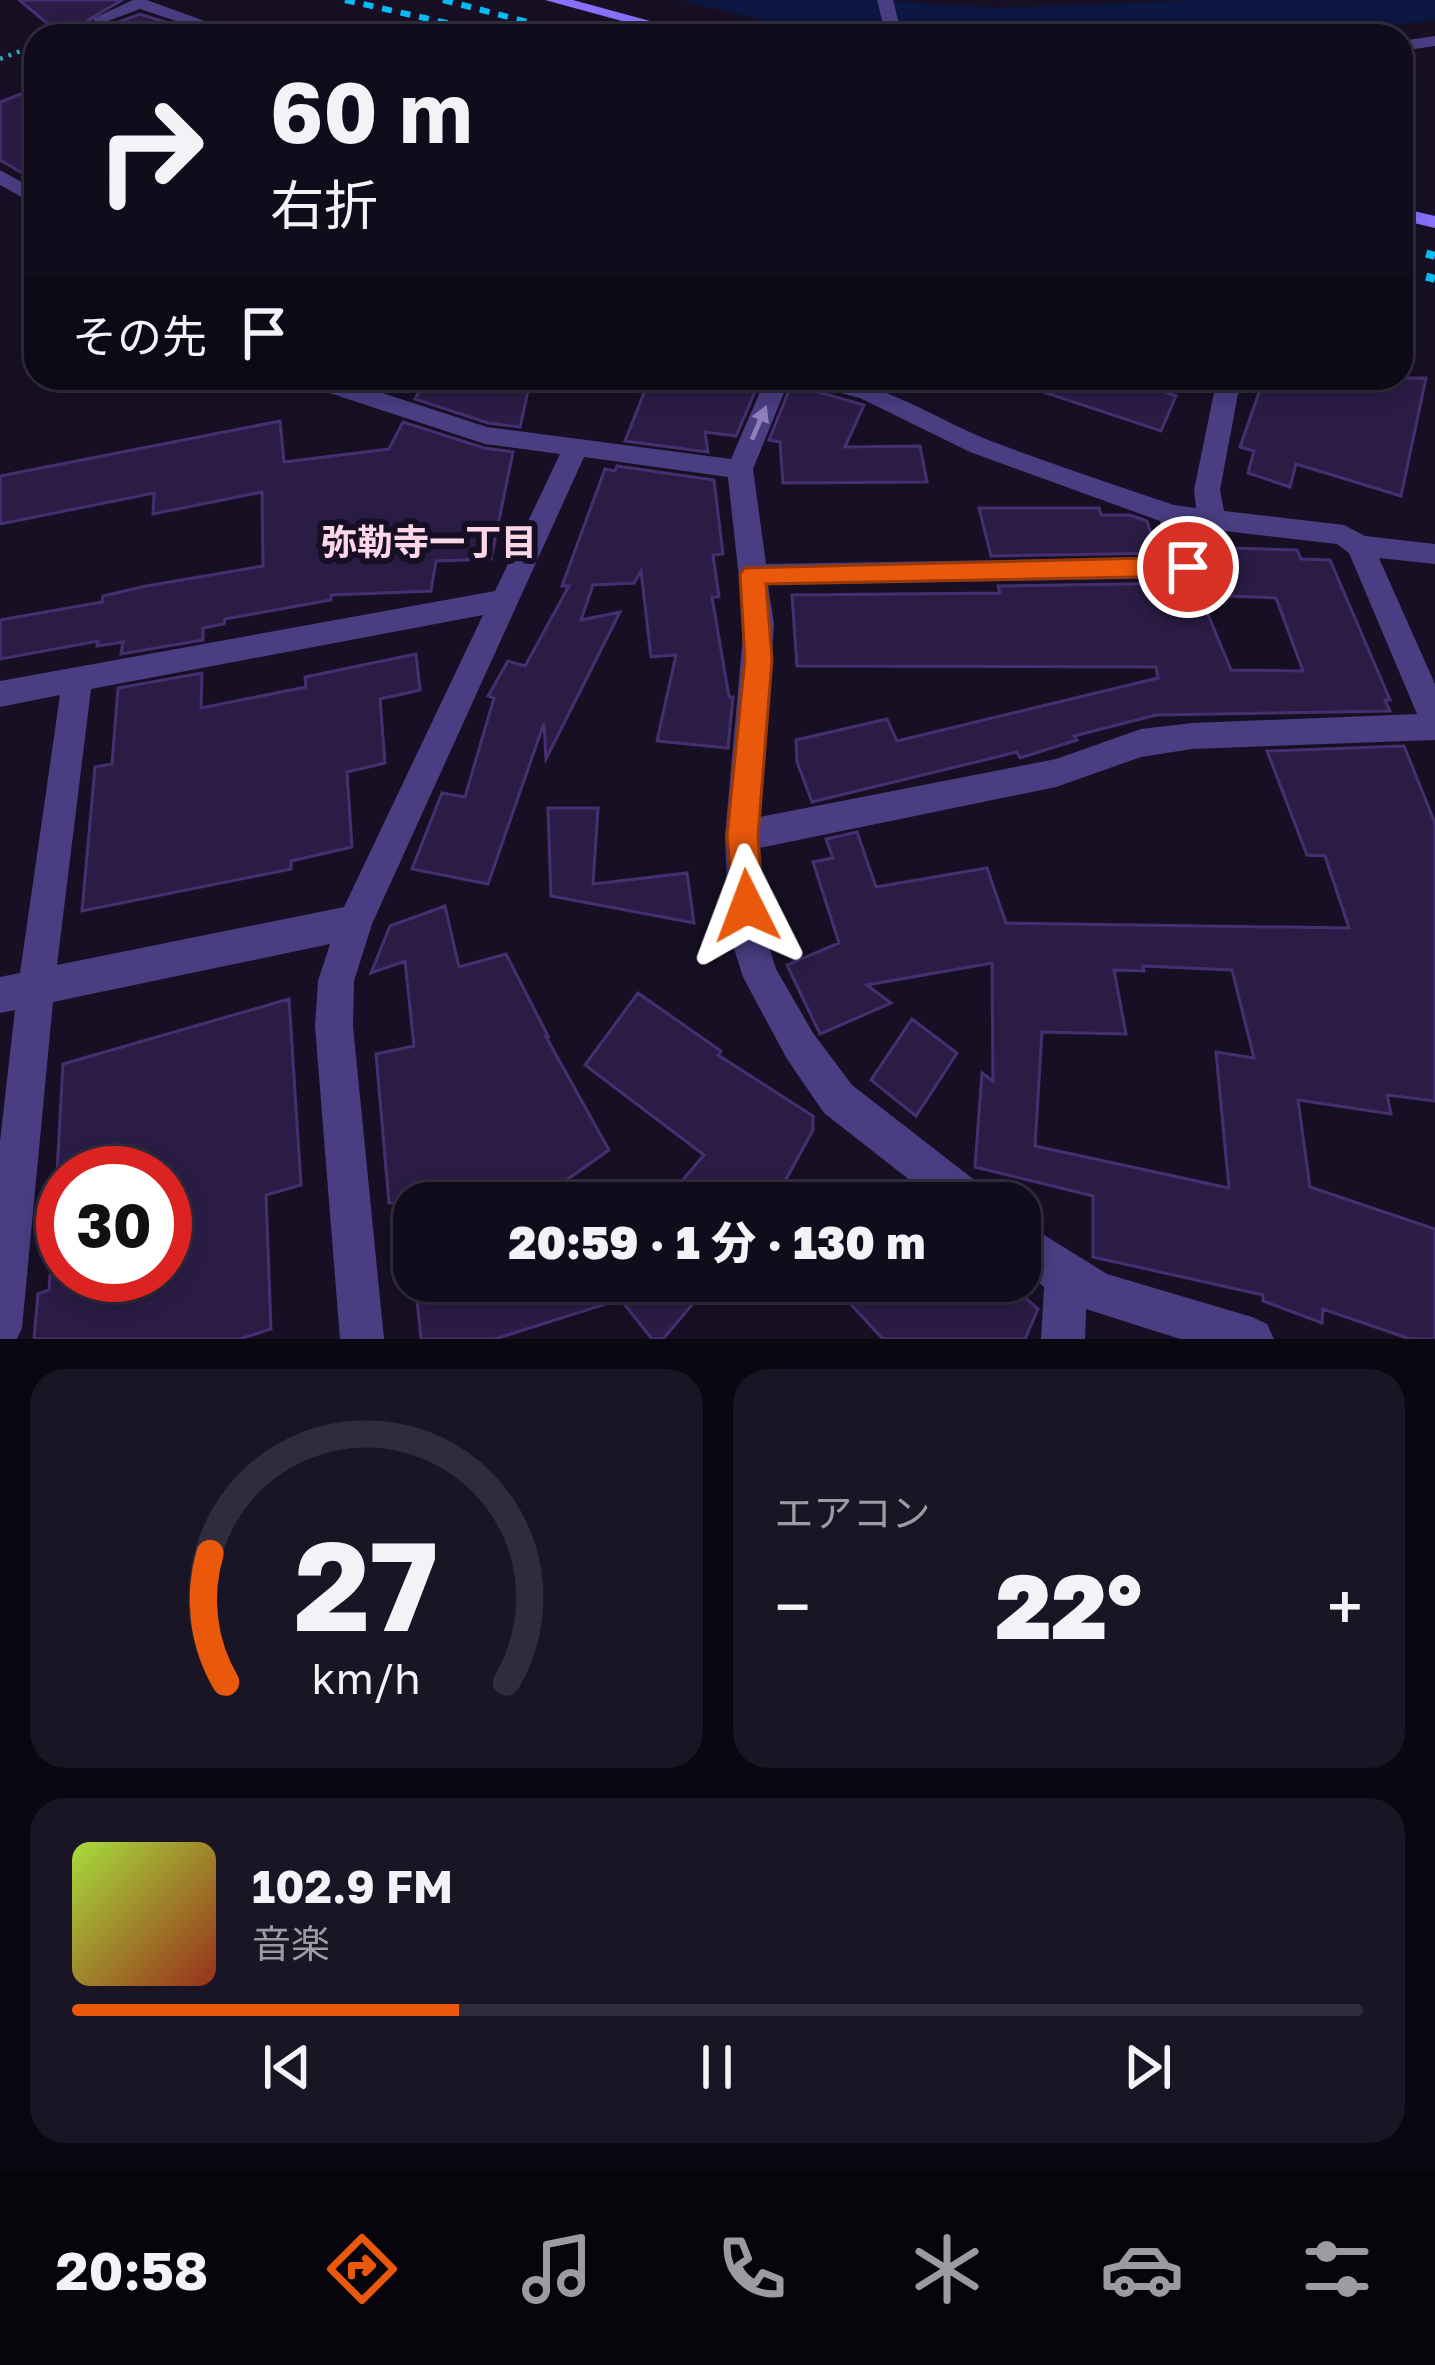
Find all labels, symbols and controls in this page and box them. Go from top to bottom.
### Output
text: 60 m [270,61,472,161]
icon: right [72,72,228,228]
text: 右折 [270,172,378,237]
icon: arrive [231,300,297,366]
text: その先 [72,309,207,363]
one-way arrow [750,405,769,441]
pin [1137,516,1239,618]
district label: 弥勒寺一丁目 [321,520,537,563]
icon: arrive [1155,534,1221,600]
position arrow [684,843,810,969]
speed limit sign: 30 [36,1146,192,1302]
text: 20:59 · 1 分 · 130 m [509,1215,925,1269]
text: エアコン [775,1489,931,1536]
text: 27 [294,1509,438,1658]
text: 22° [995,1551,1142,1659]
text: − [775,1566,811,1646]
text: + [1327,1566,1363,1646]
text: km/h [312,1651,421,1702]
text: 102.9 FM [252,1859,453,1913]
text: 音楽 [252,1920,330,1967]
icon: previous [254,2034,320,2100]
icon: pause [684,2034,750,2100]
icon: next [1115,2034,1181,2100]
icon: directions [320,2227,404,2311]
icon: music [515,2227,599,2311]
icon: phone [710,2227,794,2311]
icon: climate [905,2227,989,2311]
icon: car [1100,2227,1184,2311]
icon: filters [1295,2227,1379,2311]
text: 20:58 [56,2237,208,2302]

